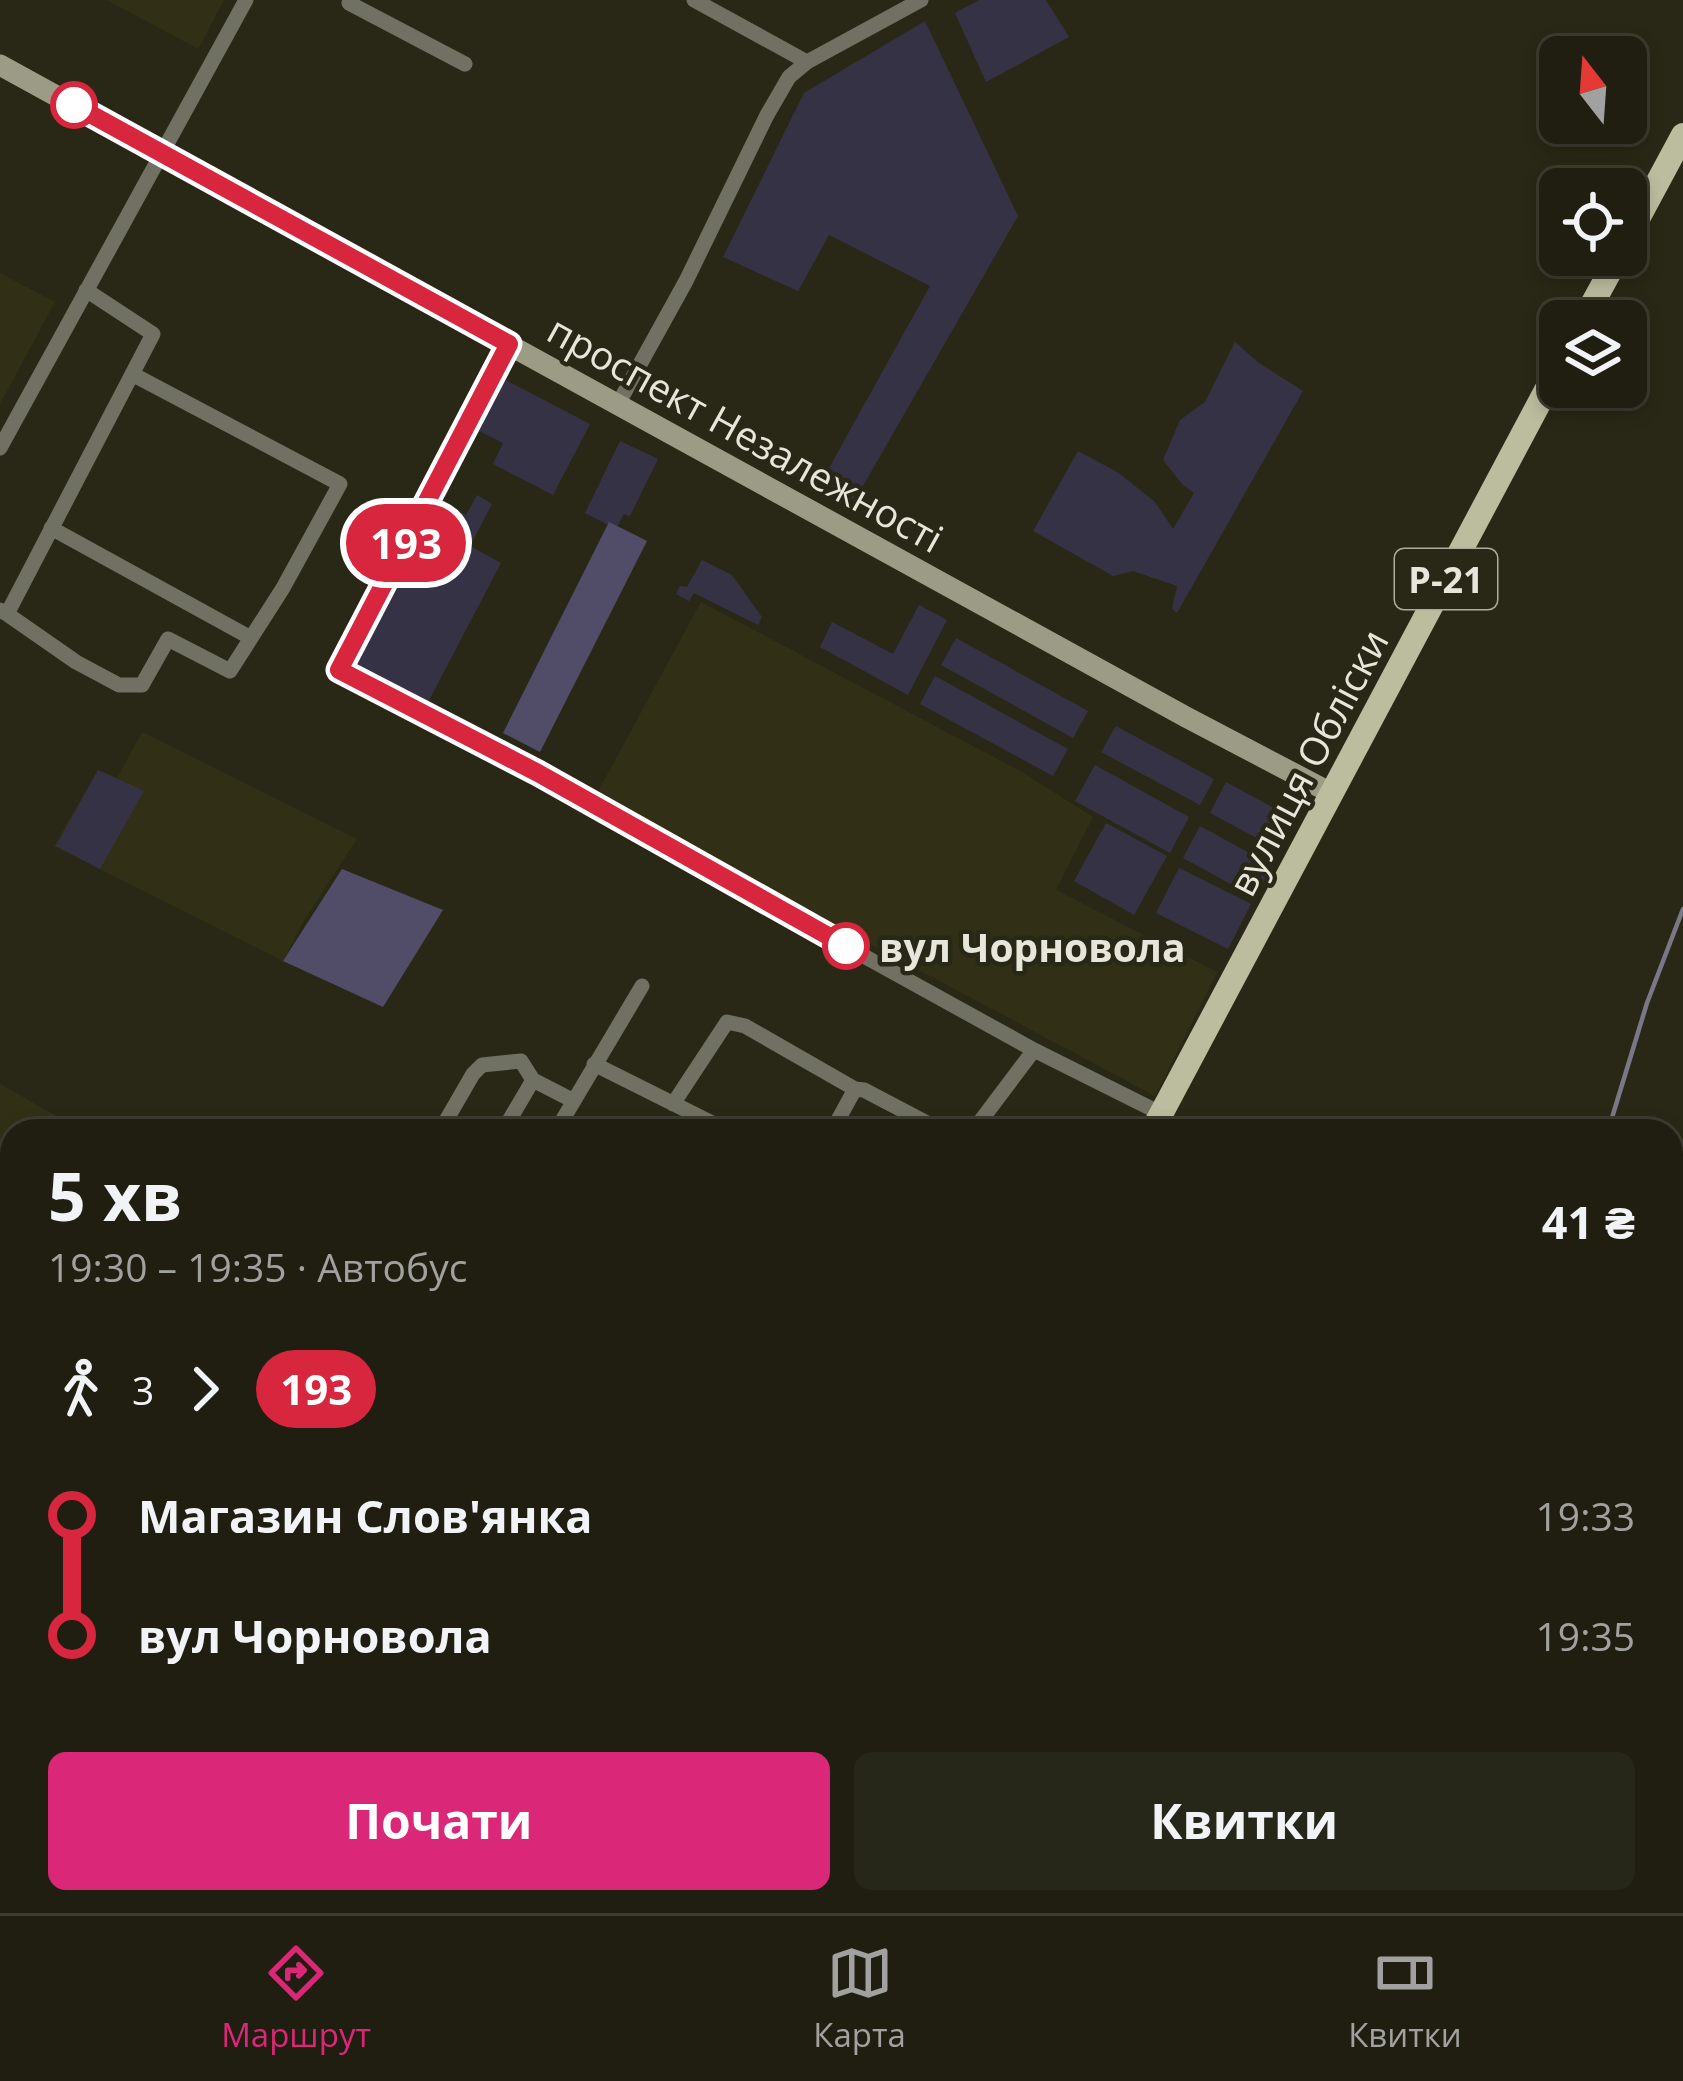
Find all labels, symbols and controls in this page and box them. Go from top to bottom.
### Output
north arrow [1539,36,1647,144]
map controls [1539,36,1647,408]
unlabelled marker [52,83,96,127]
button: locate [1539,168,1647,276]
button: layers [1539,300,1647,408]
street label: проспект Незалежності [539,302,953,564]
line badge: 193 [337,504,475,582]
text: 193 [370,514,442,571]
road number: Р-21 [1395,549,1497,609]
street label: вулиця Обліски [1214,620,1400,904]
place label: вул Чорновола [879,920,1186,973]
marker: вул Чорновола [824,924,868,968]
text: 5 хв [48,1150,183,1240]
text: 41 ₴ [1542,1191,1635,1252]
text: 19:30 – 19:35 · Автобус [48,1240,467,1293]
icon: walk [48,1356,114,1422]
icon: forward [172,1356,238,1422]
text: 193 [280,1360,352,1417]
text: 3 [132,1363,154,1416]
text: Магазин Слов'янка [138,1485,593,1546]
text: 19:33 [1536,1489,1635,1542]
text: вул Чорновола [138,1605,492,1666]
text: 19:35 [1536,1609,1635,1662]
button: Почати [48,1752,830,1890]
button: Квитки [854,1752,1635,1890]
tab: Маршрут [221,1940,371,2057]
tab: Карта [813,1940,906,2057]
tab: Квитки [1348,1940,1462,2057]

